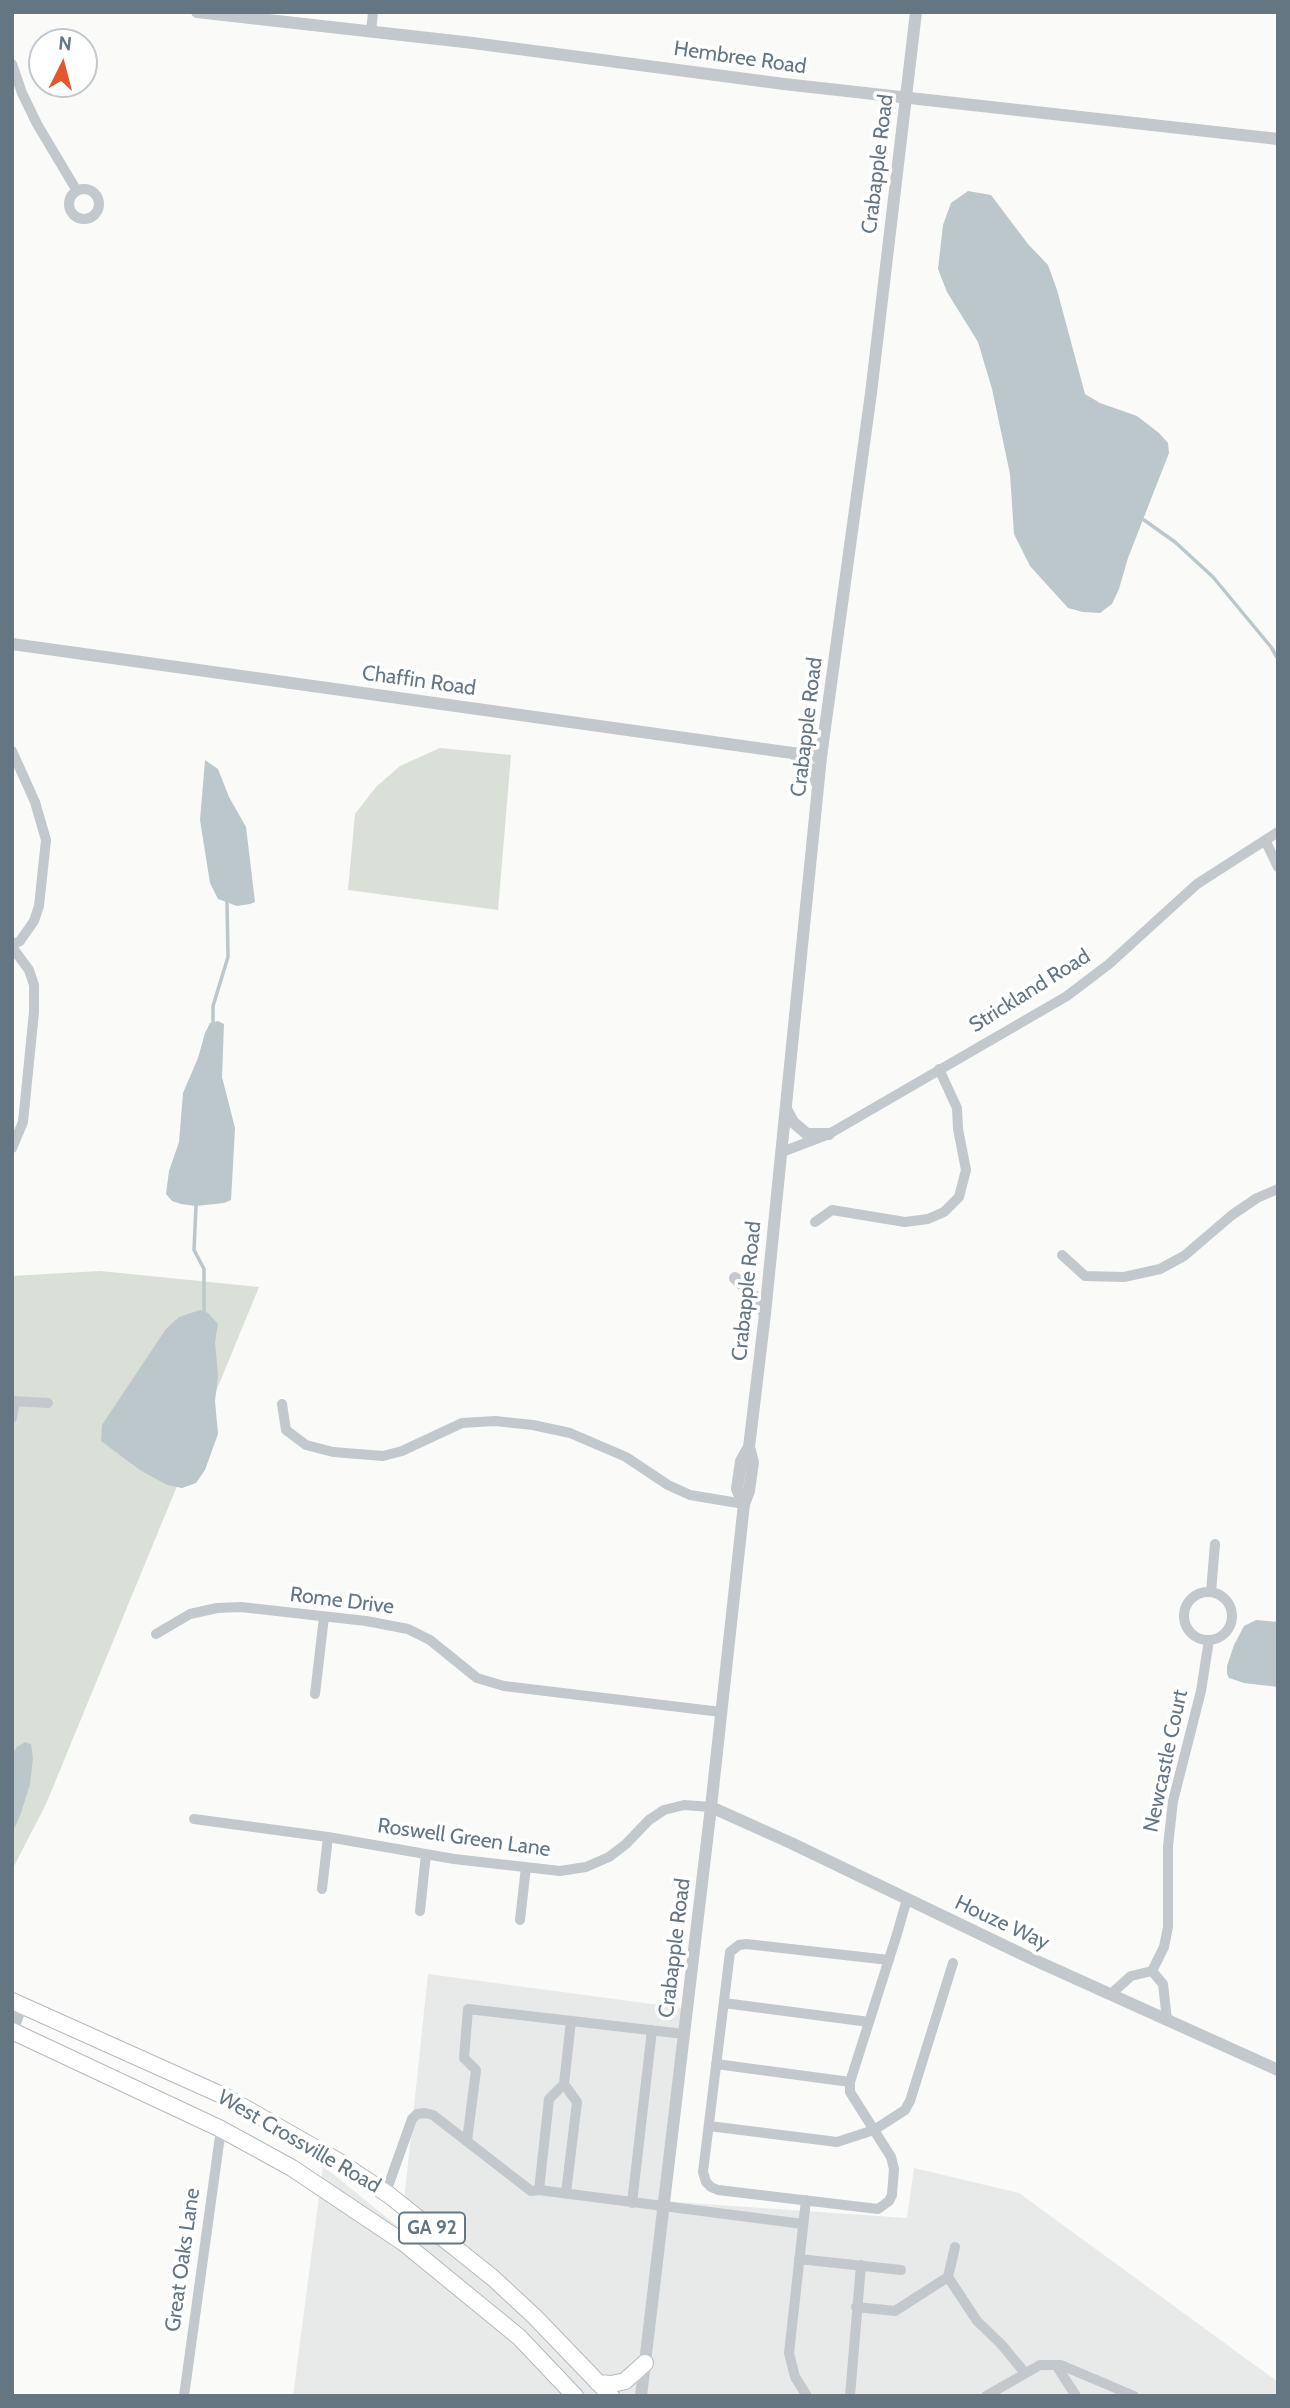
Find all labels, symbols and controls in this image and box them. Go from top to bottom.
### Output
north arrow [28,28,98,98]
text: N [57,31,73,56]
street label: Hembree Road [672,36,808,80]
street label: Crabapple Road [857,93,899,235]
street label: Crabapple Road [786,656,828,798]
street label: Chaffin Road [360,661,478,701]
street label: Strickland Road [965,944,1095,1038]
street label: Crabapple Road [727,1220,767,1362]
street label: Rome Drive [288,1582,396,1620]
street label: Newcastle Court [1139,1687,1193,1835]
street label: Roswell Green Lane [376,1813,552,1863]
street label: Crabapple Road [654,1877,696,2019]
street label: Houze Way [951,1890,1053,1956]
street label: West Crossville Road [213,2085,385,2199]
street label: Great Oaks Lane [160,2187,206,2333]
road number: GA 92 [399,2212,465,2244]

